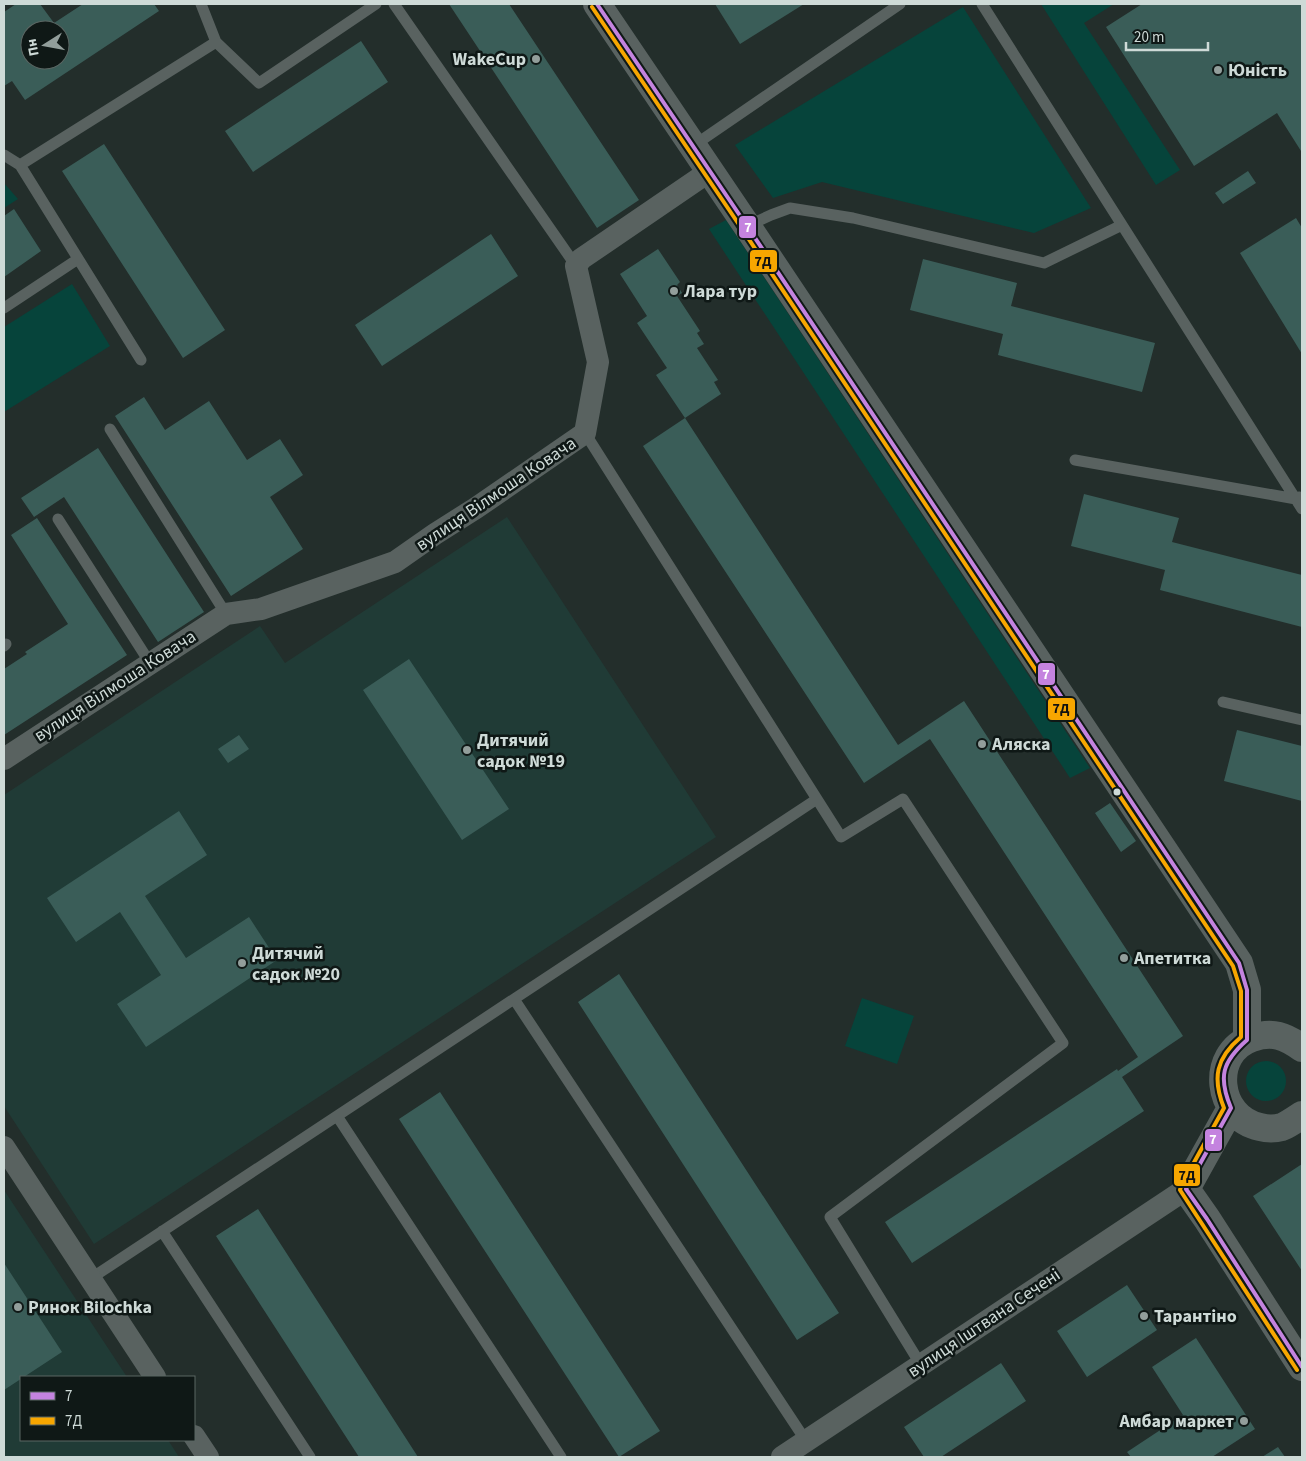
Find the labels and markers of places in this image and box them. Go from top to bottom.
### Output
place label: WakeCup [453,47,526,72]
marker: WakeCup [530,53,542,65]
place label: Юність [1228,58,1287,83]
marker: Юність [1212,64,1224,76]
place label: Лара тур [683,279,757,304]
marker: Лара тур [668,285,680,297]
place label: Дитячий садок №19 [477,728,565,774]
place label: Аляска [991,732,1050,757]
marker: Аляска [976,738,988,750]
marker: Дитячий садок №19 [461,744,473,756]
unlabelled marker [1112,787,1122,797]
place label: Дитячий садок №20 [252,941,340,987]
place label: Апетитка [1133,946,1211,971]
marker: Апетитка [1118,952,1130,964]
marker: Дитячий садок №20 [236,957,248,969]
place label: Ринок Bilochka [28,1295,152,1320]
marker: Ринок Bilochka [12,1301,24,1313]
place label: Тарантіно [1154,1304,1237,1329]
marker: Тарантіно [1138,1310,1150,1322]
place label: Амбар маркет [1118,1409,1234,1434]
marker: Амбар маркет [1238,1415,1250,1427]

